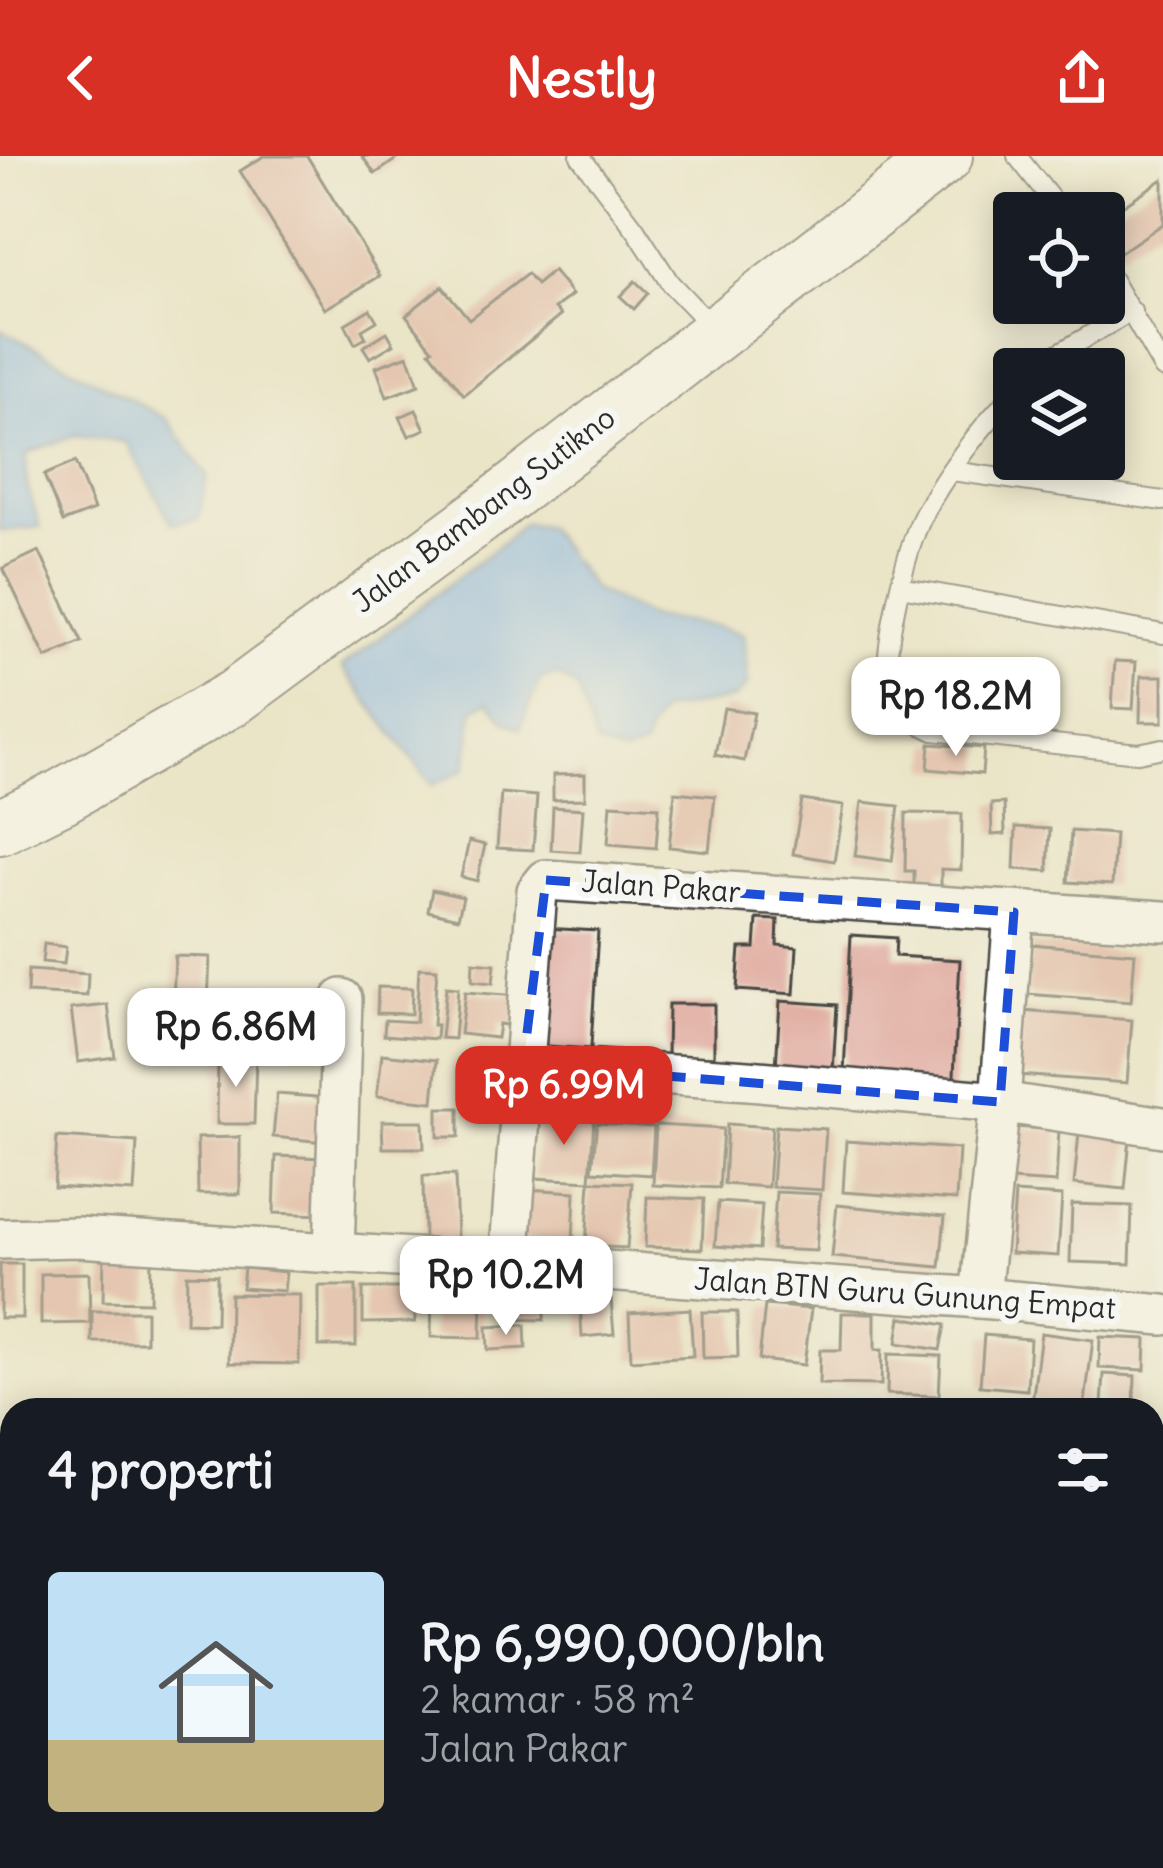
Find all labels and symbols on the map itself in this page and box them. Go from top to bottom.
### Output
street label: Jalan Bambang Sutikno [344,398,622,620]
pin: Rp 18.2M [832,657,1080,759]
street label: Jalan Pakar [580,861,742,911]
pin: Rp 6.86M [112,988,360,1090]
pin: Rp 6.99M [440,1046,688,1148]
pin: Rp 10.2M [382,1236,630,1338]
street label: Jalan BTN Guru Gunung Empat [693,1259,1117,1327]

